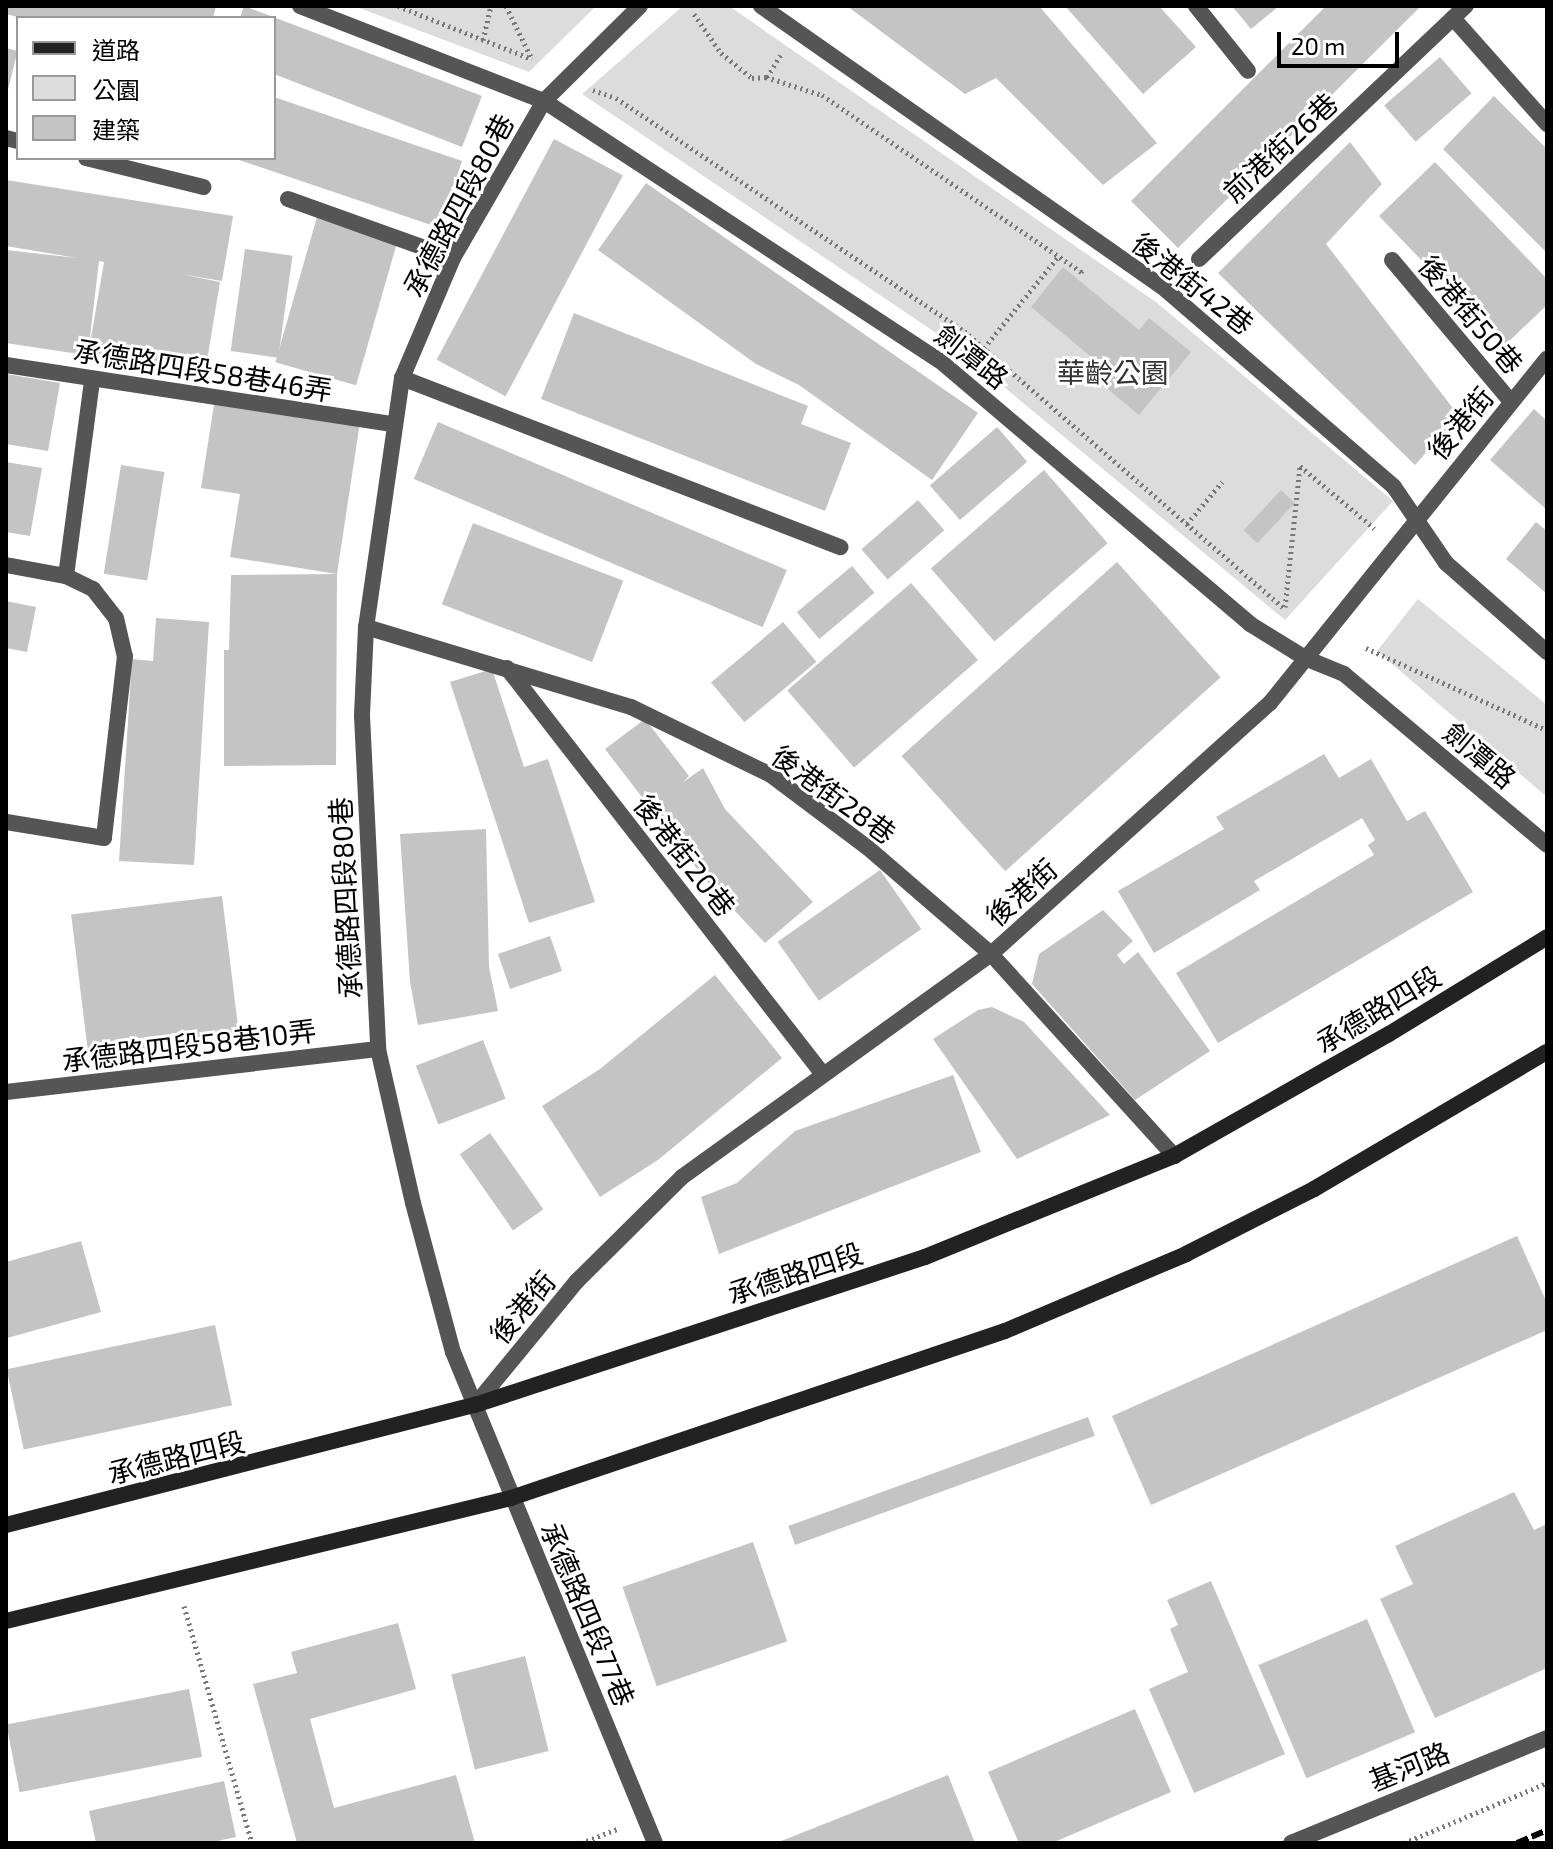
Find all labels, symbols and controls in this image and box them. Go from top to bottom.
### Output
legend [16,16,276,160]
scale bar [1281,16,1403,66]
text: 20 m [1291,31,1345,60]
text: 道路 [92,35,140,64]
text: 公園 [92,75,140,104]
street label: 前港街26巷 [1216,86,1344,208]
street label: 承德路四段80巷 [396,108,520,302]
text: 建築 [92,115,140,144]
street label: 後港街42巷 [1126,225,1260,341]
street label: 後港街50巷 [1412,248,1530,380]
street label: 劍潭路 [929,317,1015,395]
street label: 承德路四段58巷46弄 [71,333,335,407]
park label: 華齡公園 [1057,355,1169,389]
street label: 後港街 [1420,380,1500,466]
street label: 劍潭路 [1437,715,1523,795]
street label: 後港街28巷 [766,738,902,850]
street label: 後港街20巷 [627,788,743,922]
street label: 承德路四段80巷 [323,796,367,1000]
street label: 後港街 [979,851,1063,933]
street label: 承德路四段 [1309,959,1447,1059]
street label: 承德路四段58巷10弄 [60,1013,318,1077]
street label: 承德路四段 [723,1235,867,1311]
street label: 後港街 [482,1264,562,1350]
street label: 承德路四段 [104,1424,248,1490]
street label: 承德路四段77巷 [534,1517,642,1711]
street label: 基河路 [1364,1735,1454,1797]

